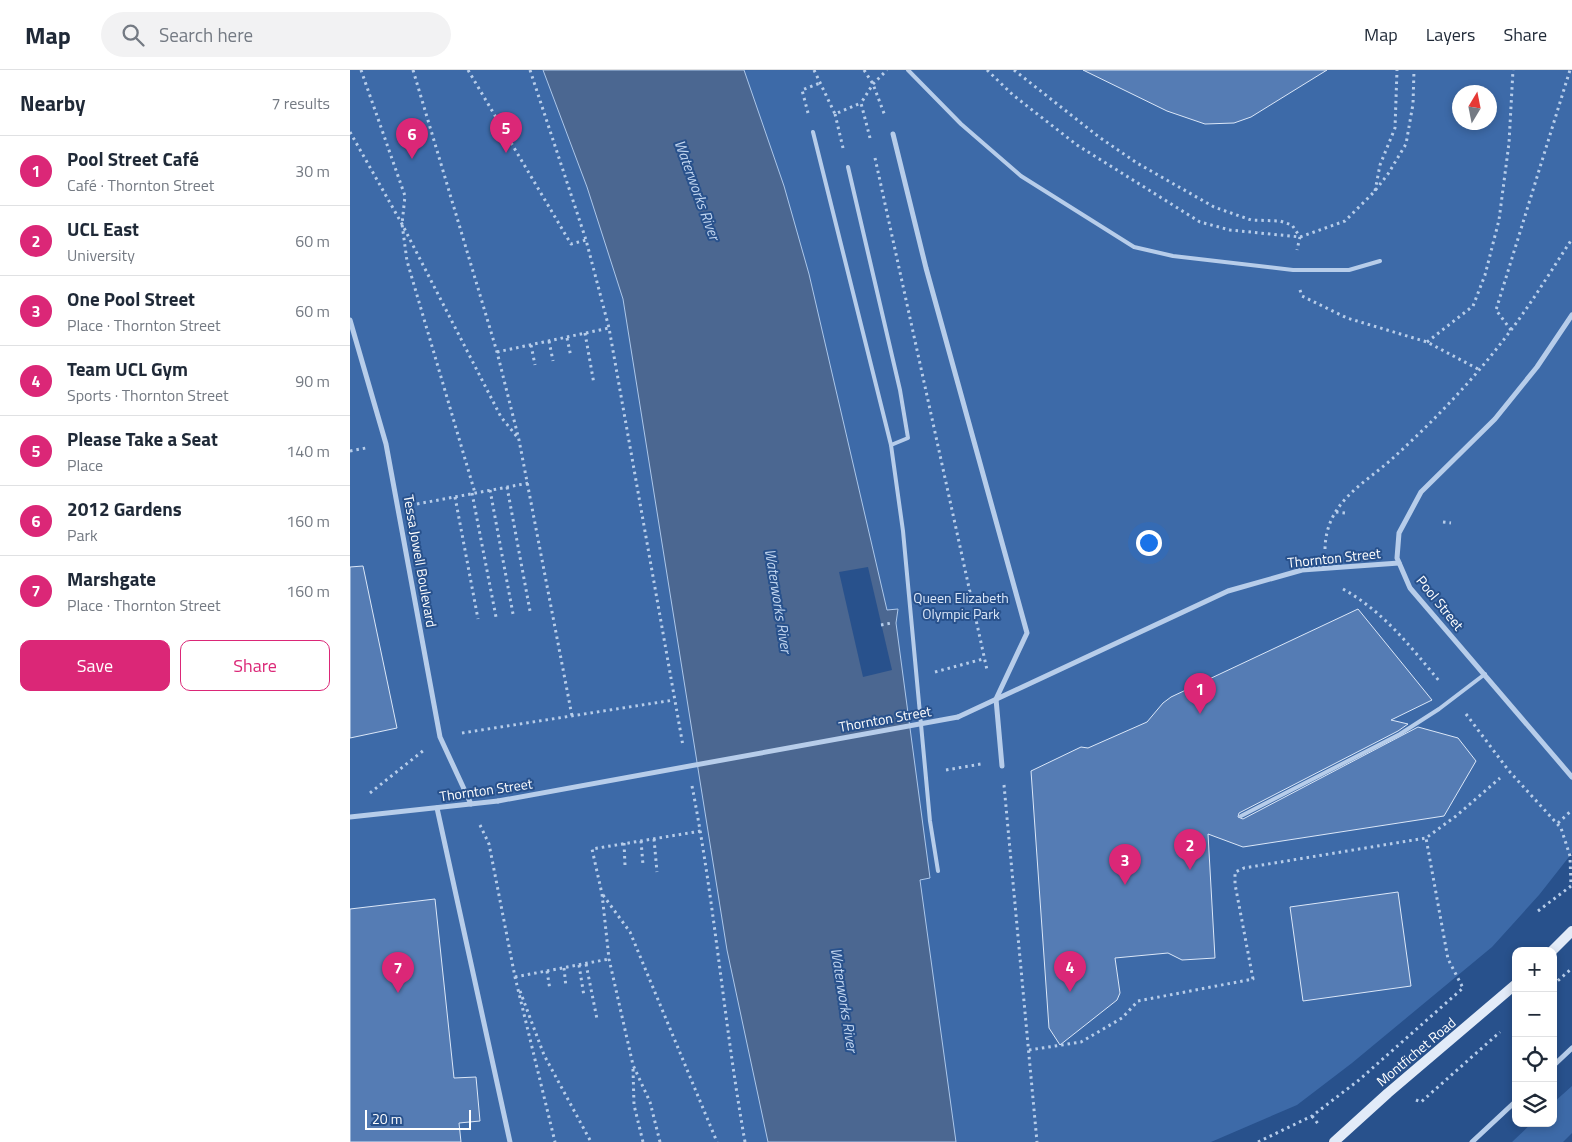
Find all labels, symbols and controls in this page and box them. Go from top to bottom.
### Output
search box [101,12,451,57]
text: Map [25,17,71,53]
text: Search here [159,20,253,49]
icon: search [119,21,147,49]
text: Map [1364,21,1398,48]
text: Layers [1426,21,1475,48]
text: Share [1503,21,1547,48]
north arrow [1452,85,1497,130]
text: Nearby [20,87,85,119]
text: 7 results [271,91,330,115]
pin: 5 [490,112,522,153]
pin: 6 [396,118,428,159]
water label: Waterworks River [669,136,727,245]
text: Pool Street Café [67,144,199,173]
text: 1 [32,159,40,183]
text: 30 m [295,159,330,183]
text: Café · Thornton Street [67,173,214,197]
text: UCL East [67,214,139,243]
text: 2 [32,229,40,253]
text: 60 m [295,229,330,253]
text: University [67,243,135,267]
text: One Pool Street [67,284,195,313]
text: 3 [32,299,40,323]
text: 60 m [295,299,330,323]
text: Place · Thornton Street [67,313,221,337]
text: Team UCL Gym [67,354,188,383]
text: 4 [32,369,40,393]
text: 90 m [295,369,330,393]
text: Sports · Thornton Street [67,383,229,407]
text: Please Take a Seat [67,424,218,453]
text: 5 [32,439,40,463]
text: 140 m [286,439,330,463]
text: Place [67,453,103,477]
street label: Tessa Jowell Boulevard [399,493,442,629]
text: 2012 Gardens [67,494,182,523]
text: 6 [32,509,40,533]
text: 160 m [286,509,330,533]
text: Park [67,523,98,547]
your location [1136,530,1162,556]
street label: Thornton Street [1286,542,1382,573]
water label: Waterworks River [759,547,798,657]
text: Marshgate [67,564,156,593]
street label: Pool Street [1412,571,1469,635]
text: 7 [32,579,40,603]
text: 160 m [286,579,330,603]
park label: Queen Elizabeth Olympic Park [913,587,1009,624]
text: Place · Thornton Street [67,593,221,617]
button: Save [20,640,170,691]
button: Share [180,640,330,691]
pin: 1 [1184,673,1216,714]
street label: Thornton Street [837,700,933,737]
street label: Thornton Street [438,773,534,806]
pin: 2 [1174,829,1206,870]
pin: 3 [1109,844,1141,885]
water label: Waterworks River [825,946,864,1056]
map controls [1512,947,1557,1127]
button: + [1512,947,1557,992]
pin: 4 [1054,951,1086,992]
pin: 7 [382,952,414,993]
button: − [1512,992,1557,1037]
street label: Montfichet Road [1371,1012,1460,1091]
button: locate [1512,1037,1557,1082]
button: layers [1512,1082,1557,1127]
scale bar [365,1107,471,1130]
text: 20 m [372,1108,402,1129]

